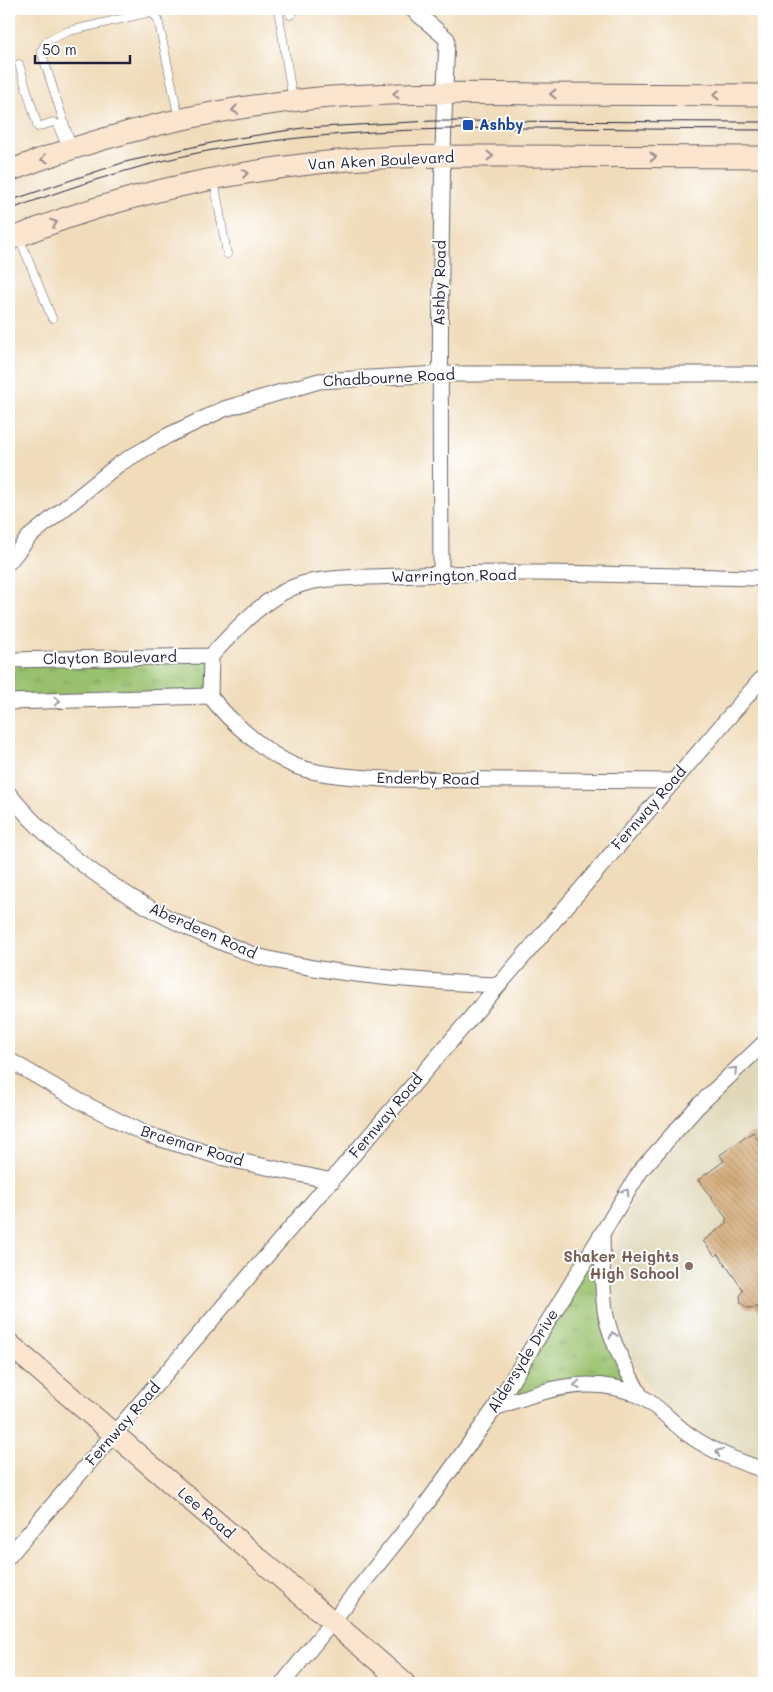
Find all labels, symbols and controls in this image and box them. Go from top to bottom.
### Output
scale bar [35,32,130,64]
text: 50 m [42,39,77,59]
one-way arrow [392,89,400,99]
one-way arrow [549,89,556,99]
one-way arrow [711,90,719,100]
one-way arrow [230,105,239,115]
place label: Ashby [479,114,523,134]
marker: Ashby [461,118,475,132]
street label: Van Aken Boulevard [307,146,455,174]
one-way arrow [487,151,495,161]
one-way arrow [650,152,657,162]
one-way arrow [40,153,48,163]
one-way arrow [241,168,250,178]
one-way arrow [50,219,58,229]
street label: Ashby Road [428,240,450,326]
street label: Chadbourne Road [323,364,455,390]
street label: Warrington Road [391,564,517,586]
street label: Clayton Boulevard [43,646,177,668]
one-way arrow [54,696,62,706]
street label: Fernway Road [606,761,690,853]
street label: Enderby Road [376,767,480,789]
street label: Aberdeen Road [147,898,260,963]
one-way arrow [728,1067,737,1076]
street label: Fernway Road [344,1069,426,1162]
street label: Braemar Road [138,1120,246,1170]
one-way arrow [620,1188,630,1197]
place label: Shaker Heights High School [563,1246,679,1283]
marker: Shaker Heights High School [683,1260,695,1272]
street label: Aldersyde Drive [482,1305,562,1416]
one-way arrow [608,1331,618,1340]
street label: Fernway Road [80,1377,164,1469]
one-way arrow [572,1380,580,1391]
one-way arrow [715,1448,724,1458]
street label: Lee Road [174,1482,239,1542]

